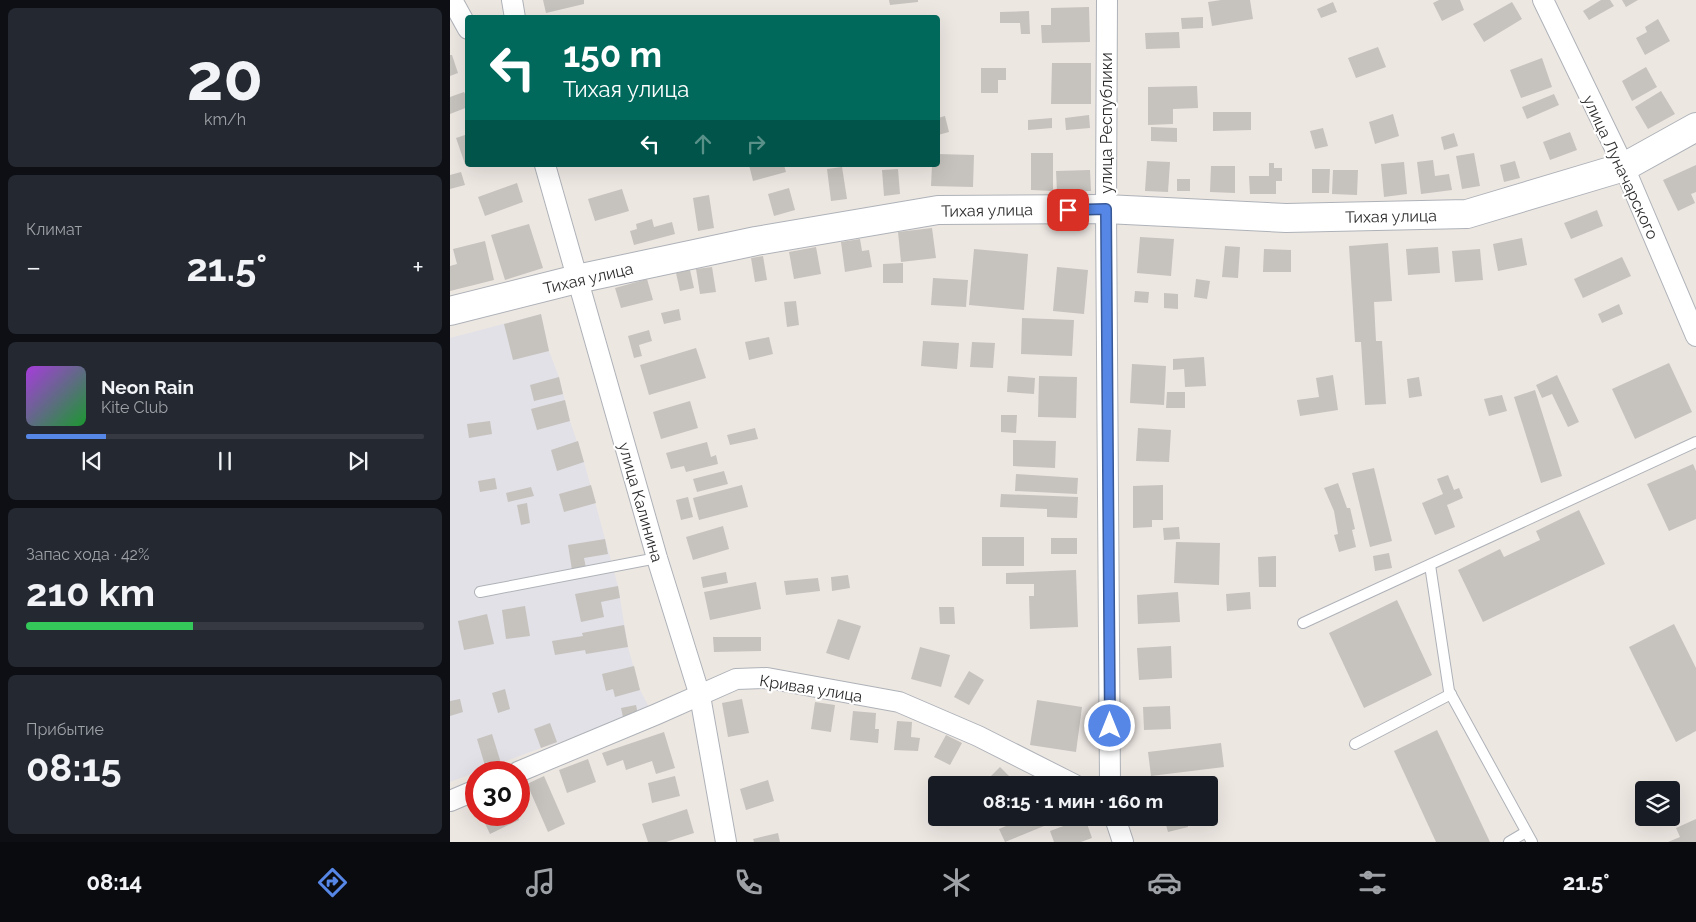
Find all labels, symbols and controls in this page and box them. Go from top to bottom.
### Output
text: 150 m [563,34,662,75]
icon: left [480,35,545,100]
text: 20 [187,39,263,115]
street label: улица Республики [1097,52,1116,194]
text: Тихая улица [563,76,689,102]
street label: улица Луначарского [1579,92,1662,242]
text: km/h [204,110,246,129]
icon: left [636,130,664,158]
icon: ahead [689,130,717,158]
icon: right [742,130,770,158]
pin [1047,189,1089,231]
icon: arrive [1054,196,1082,224]
street label: Тихая улица [941,200,1033,221]
street label: Тихая улица [1345,206,1437,227]
text: Климат [26,220,82,239]
text: 21.5° [186,245,267,290]
text: − [26,251,41,284]
text: + [412,251,424,284]
street label: Тихая улица [541,259,635,298]
text: Neon Rain [101,376,194,398]
text: Kite Club [101,398,168,417]
street label: улица Калинина [614,440,667,564]
icon: previous [78,447,106,475]
icon: pause [211,447,239,475]
icon: next [344,447,372,475]
text: Запас хода · 42% [26,545,149,564]
text: 210 km [26,570,155,615]
street label: Кривая улица [758,671,864,706]
position arrow [1083,699,1135,751]
text: Прибытие [26,720,104,739]
text: 08:15 [26,745,122,790]
speed limit sign: 30 [465,761,530,826]
map controls [1635,781,1680,826]
button: layers [1635,781,1680,826]
text: 08:15 · 1 мин · 160 m [983,790,1163,812]
icon: directions [315,865,350,900]
icon: music [523,865,558,900]
icon: phone [731,865,766,900]
icon: climate [939,865,974,900]
icon: car [1147,865,1182,900]
icon: filters [1355,865,1390,900]
text: 08:14 [86,869,142,895]
text: 21.5° [1563,869,1610,895]

